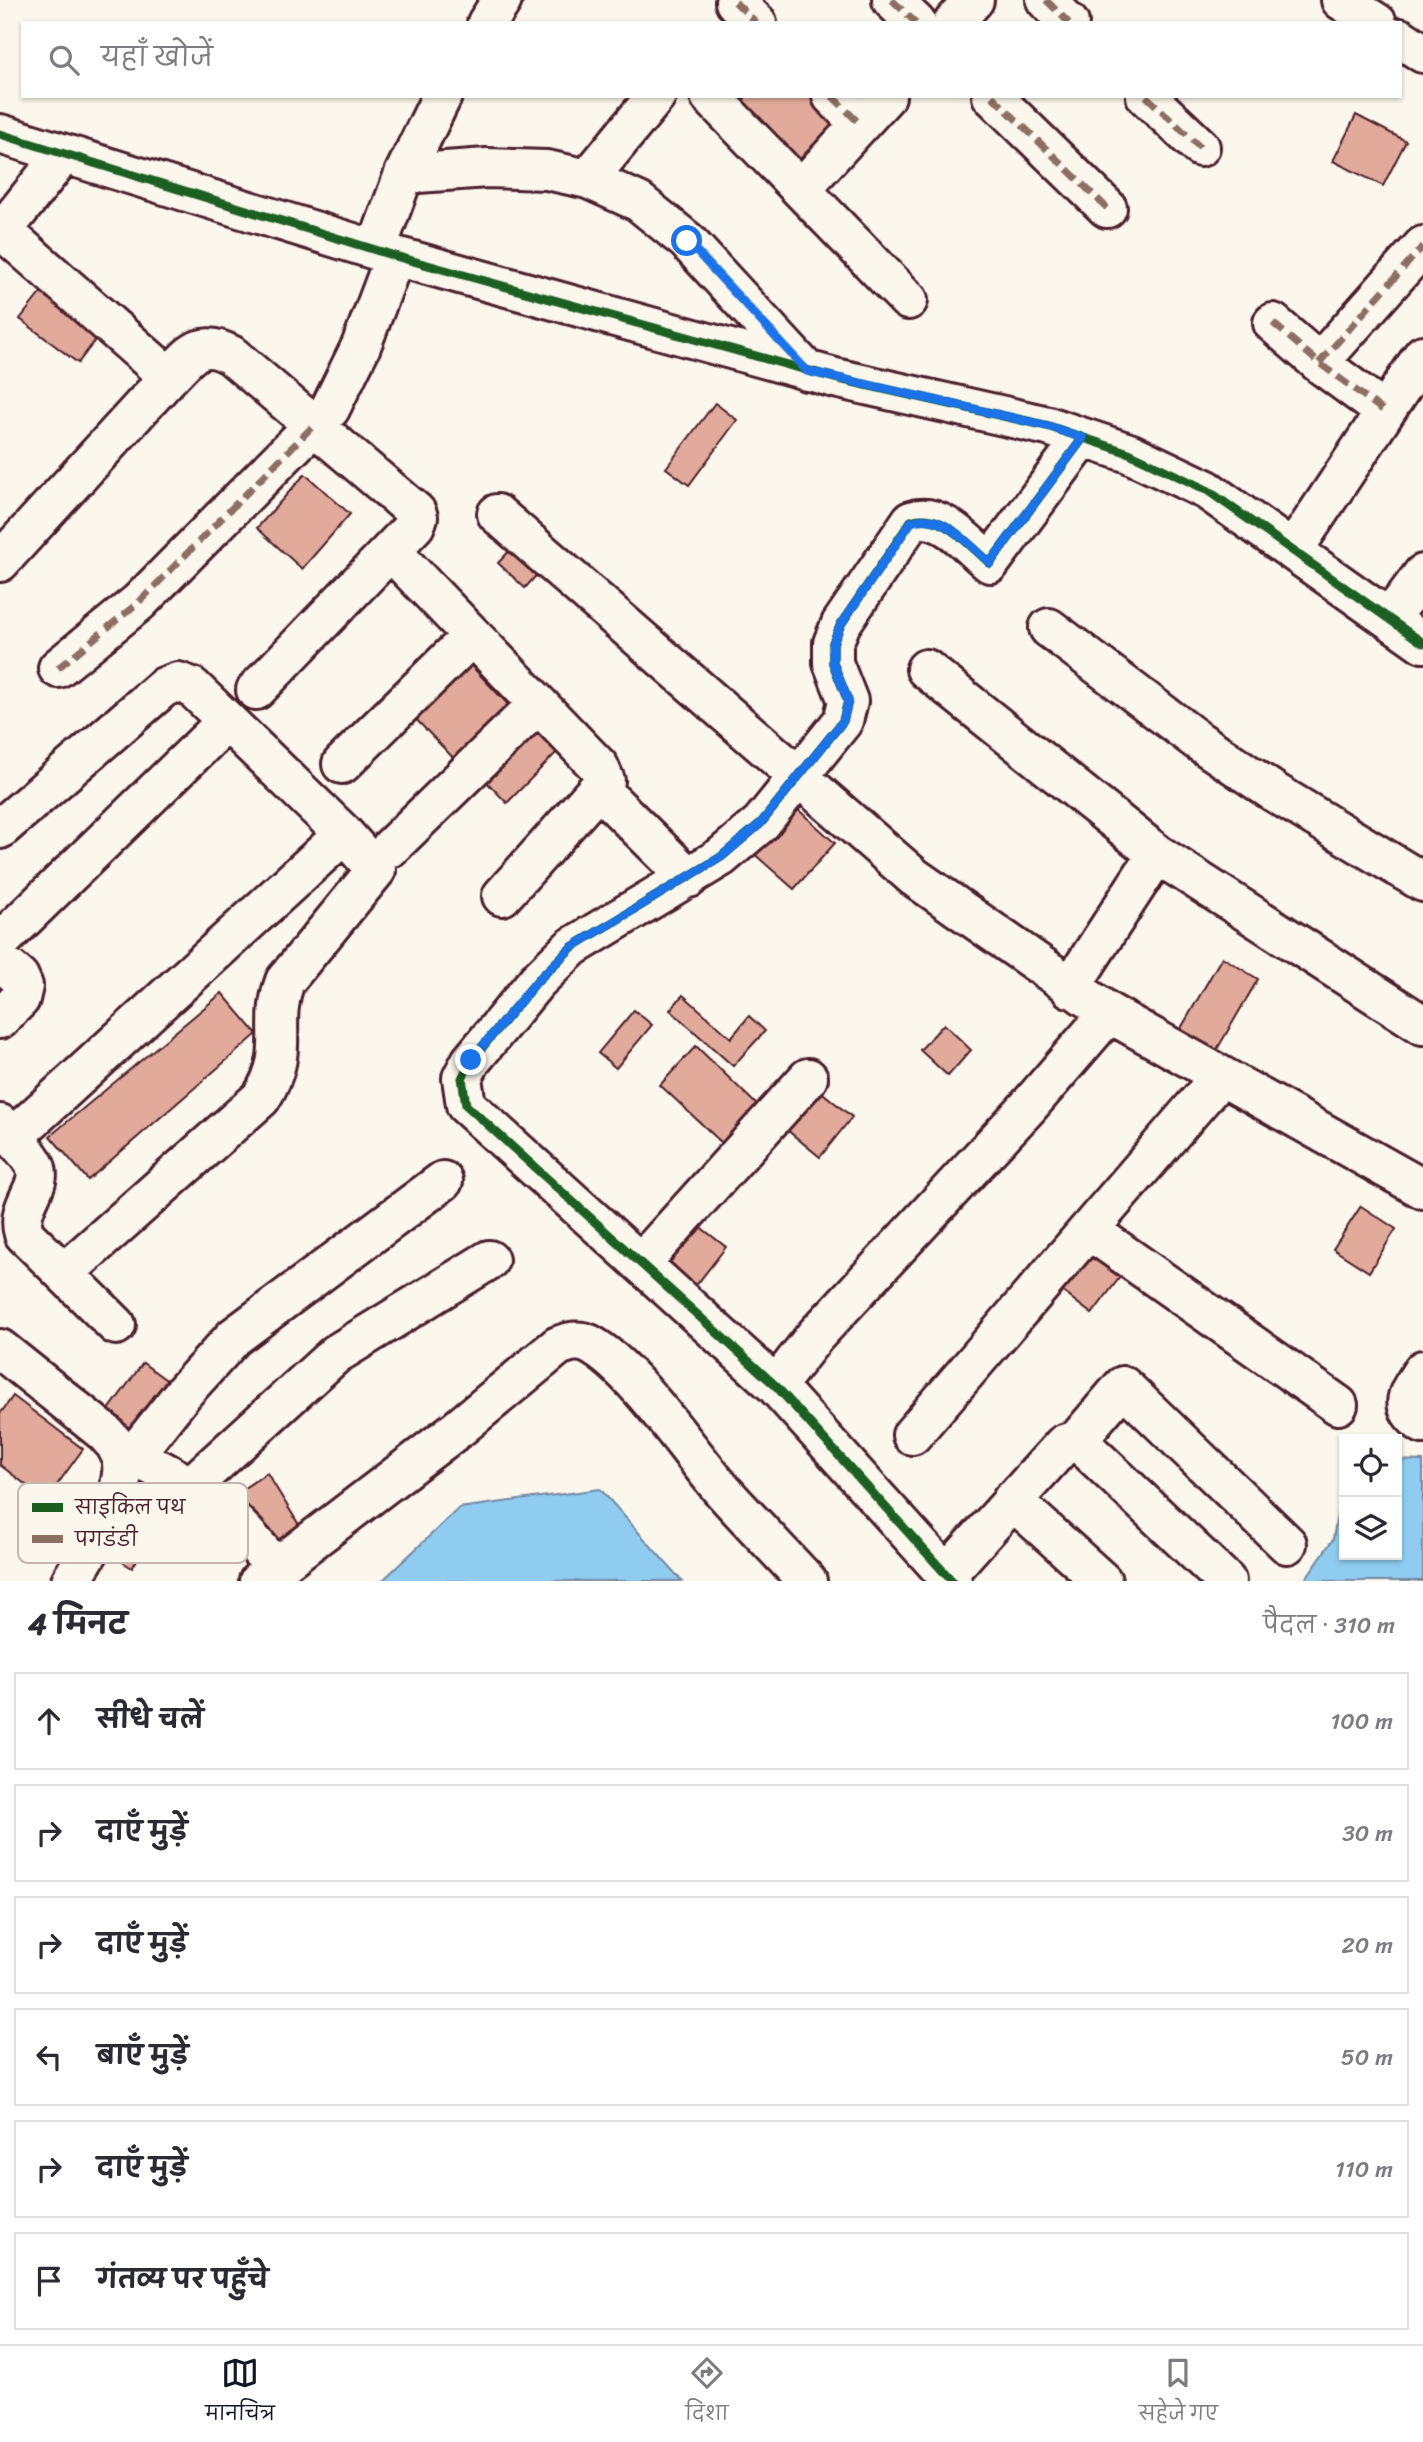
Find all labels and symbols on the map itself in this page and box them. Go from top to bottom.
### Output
route start [671,225,702,256]
route end [455,1044,486,1075]
legend [18,1483,248,1563]
text: साइकिल पथ [74,1491,187,1524]
text: पगडंडी [74,1523,139,1556]

